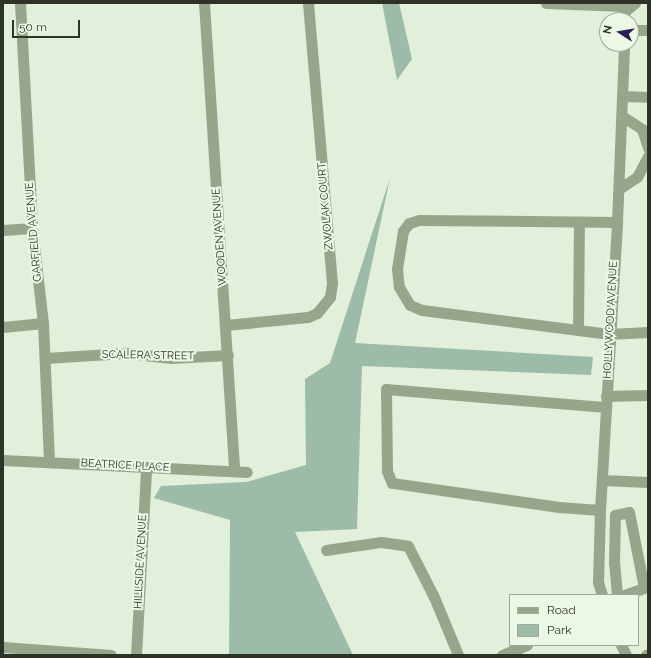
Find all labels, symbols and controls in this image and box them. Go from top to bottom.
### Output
scale bar [14,12,82,38]
north arrow [599,12,639,52]
text: 50 m [19,20,47,34]
text: N [601,24,615,35]
street label: ZWOLAK COURT [316,162,336,250]
street label: GARFIELD AVENUE [23,182,45,282]
street label: WOODEN AVENUE [210,188,230,286]
street label: HOLLYWOOD AVENUE [601,261,621,379]
street label: SCALERA STREET [102,349,194,363]
street label: BEATRICE PLACE [80,457,170,475]
street label: HILLSIDE AVENUE [132,514,150,610]
legend [509,594,639,646]
text: Road [547,603,576,617]
text: Park [547,623,572,637]

